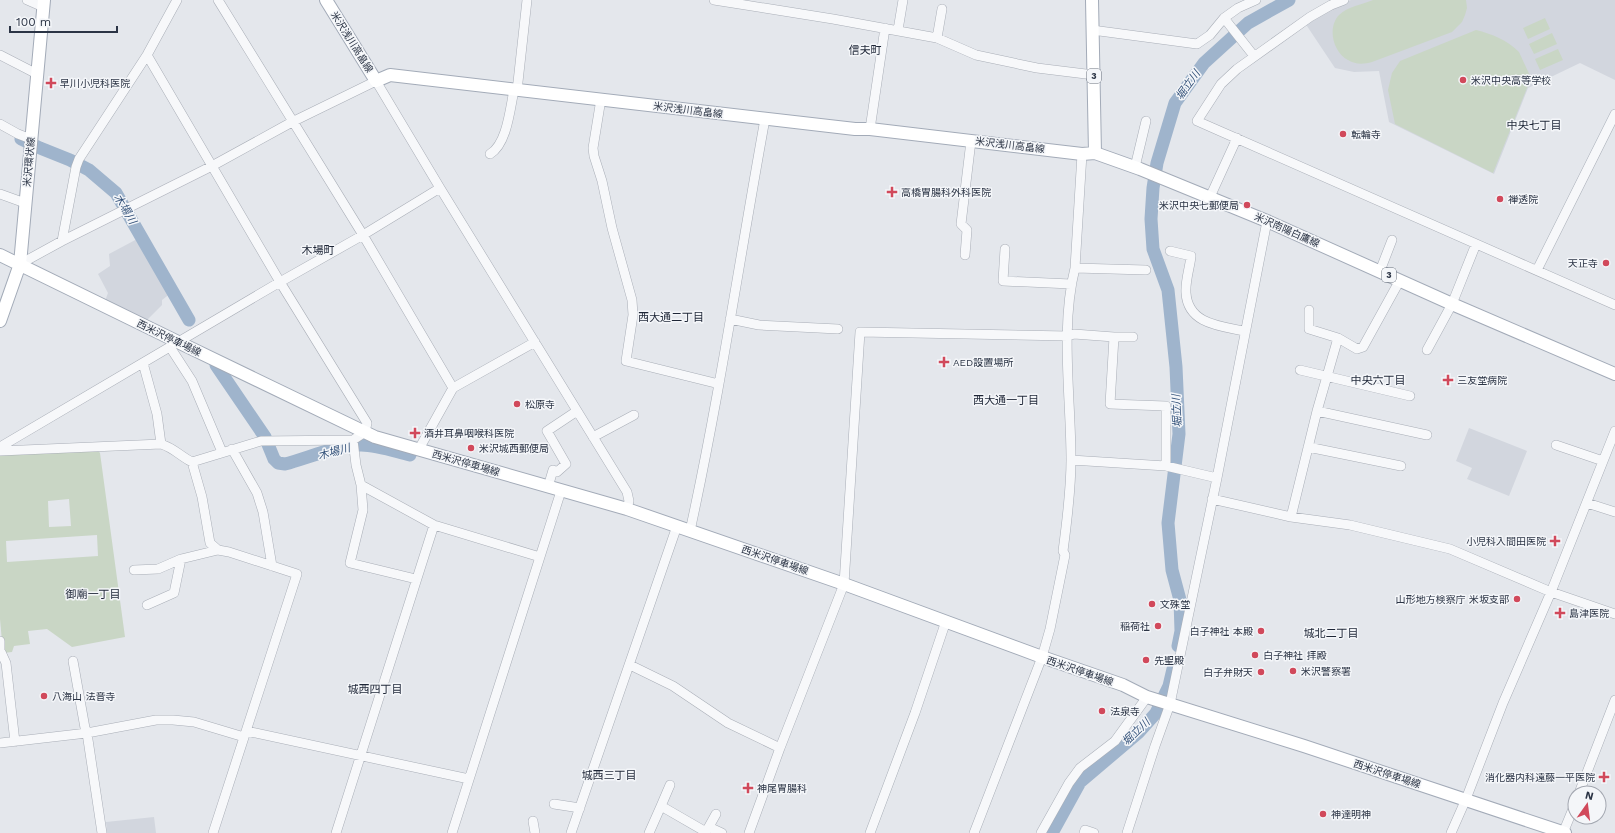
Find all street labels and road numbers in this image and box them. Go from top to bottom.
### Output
street label: 米沢浅川高畠線 [329,9,375,75]
road number: 3 [1087,69,1101,83]
street label: 米沢浅川高畠線 [653,100,723,120]
street label: 米沢浅川高畠線 [975,135,1045,155]
street label: 米沢環状線 [21,137,37,187]
street label: 米沢南陽白鷹線 [1253,211,1321,249]
road number: 3 [1382,268,1396,282]
street label: 西米沢停車場線 [135,318,203,358]
street label: 西米沢停車場線 [431,448,501,478]
street label: 西米沢停車場線 [740,543,810,577]
street label: 西米沢停車場線 [1045,654,1115,688]
street label: 西米沢停車場線 [1352,758,1422,790]

